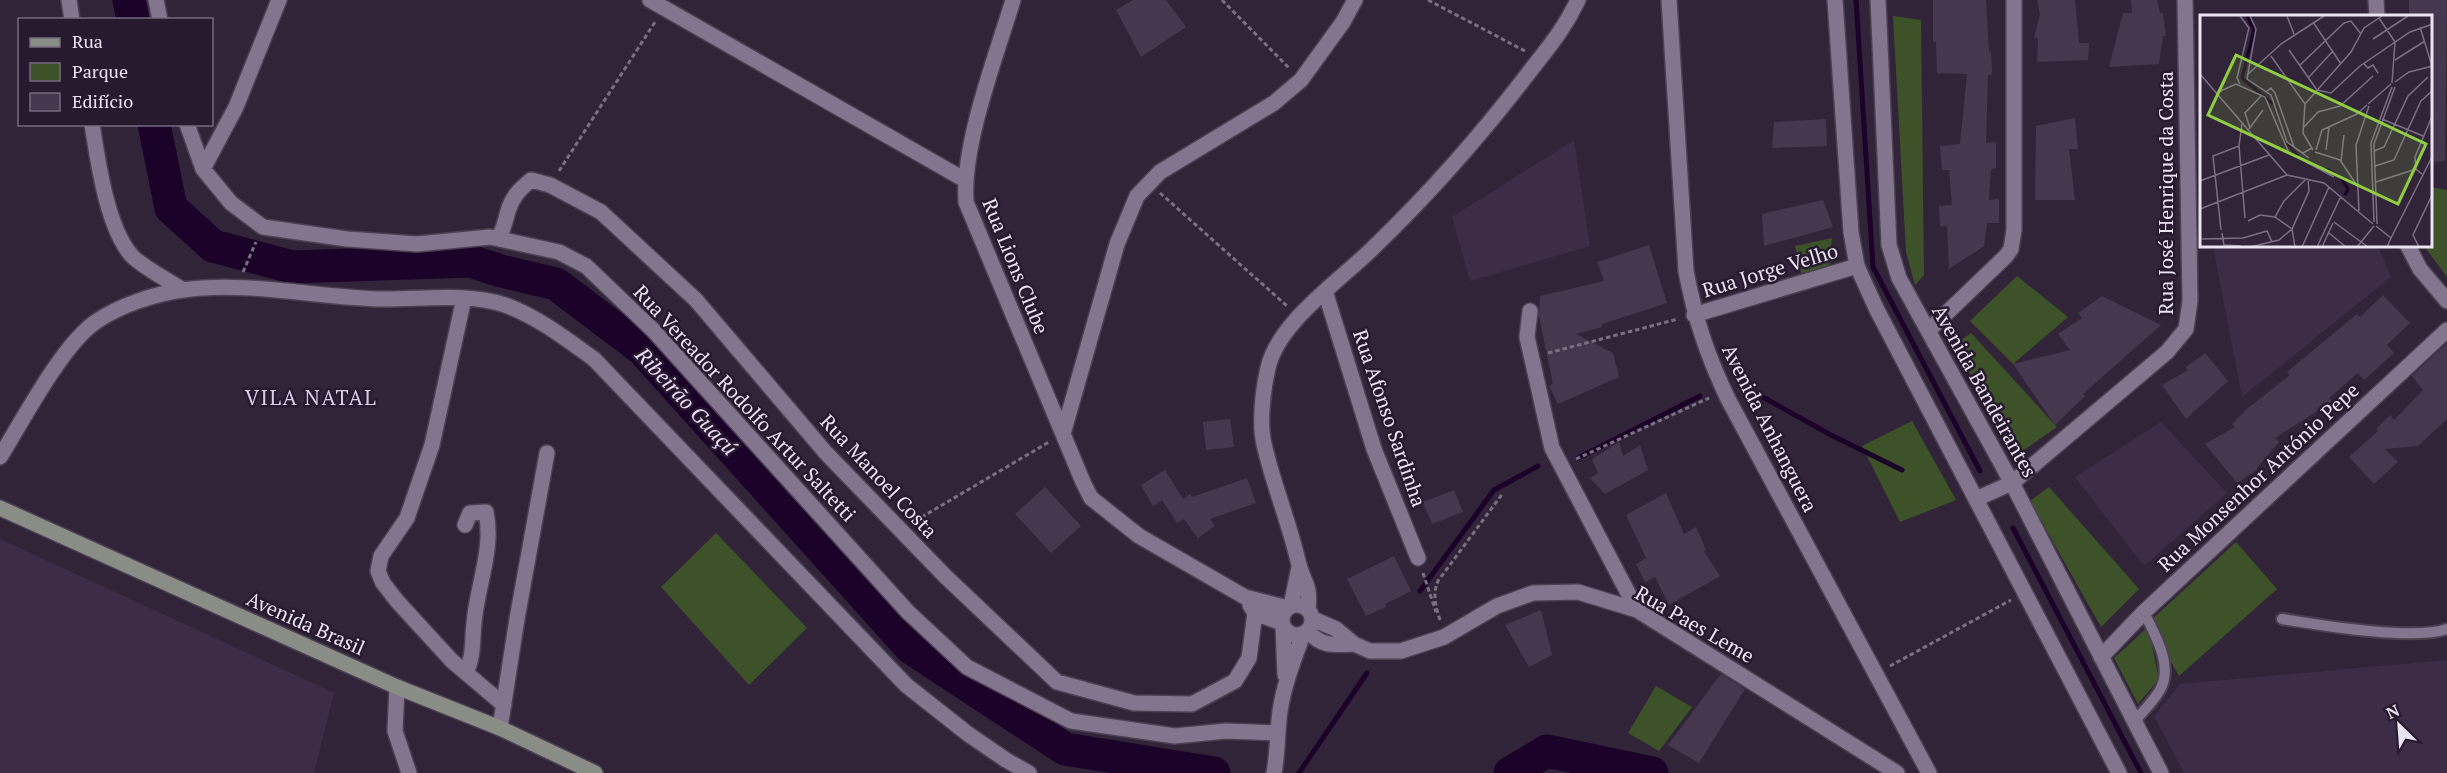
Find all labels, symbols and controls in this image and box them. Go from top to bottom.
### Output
inset map [2200,15,2432,248]
legend [18,18,213,126]
text: Rua [72,29,103,53]
text: Parque [72,59,128,83]
street label: Rua José Henrique da Costa [2152,71,2179,315]
text: Edifício [72,89,133,113]
street label: Rua Lions Clube [977,194,1055,338]
street label: Rua Jorge Velho [1699,237,1841,303]
street label: Rua Vereador Rodolfo Artur Saltetti [628,279,862,527]
street label: Avenida Bandeirantes [1926,300,2044,482]
street label: Rua Afonso Sardinha [1347,326,1433,510]
water label: Ribeirão Guaçú [629,340,744,461]
street label: Avenida Anhanguera [1716,340,1824,516]
street label: Rua Monsenhor António Pepe [2152,377,2364,577]
district label: VILA NATAL [245,383,377,411]
street label: Rua Manoel Costa [815,408,943,544]
street label: Rua Paes Leme [1631,579,1759,669]
street label: Avenida Brasil [243,585,369,661]
north arrow [2369,695,2429,755]
text: N [2383,699,2403,724]

